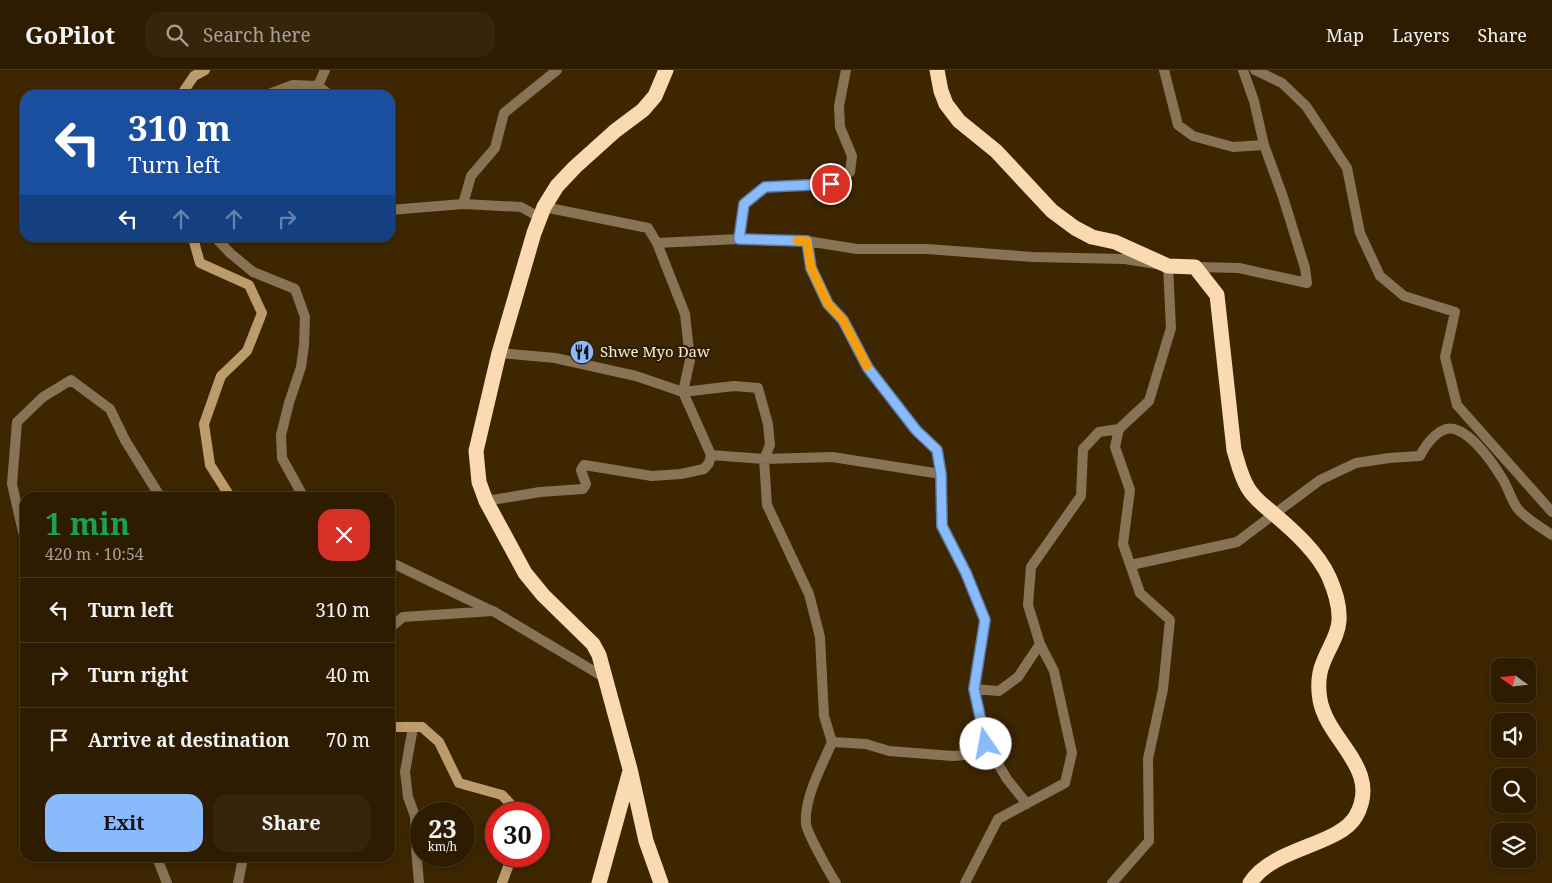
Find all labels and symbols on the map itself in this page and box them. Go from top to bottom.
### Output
pin [810,163,852,205]
restaurant icon: Shwe Myo Daw [569,339,595,365]
place label: Shwe Myo Daw [600,341,710,361]
north arrow [1491,658,1536,702]
position arrow [959,717,1011,769]
speed limit sign: 30 [485,802,550,867]

